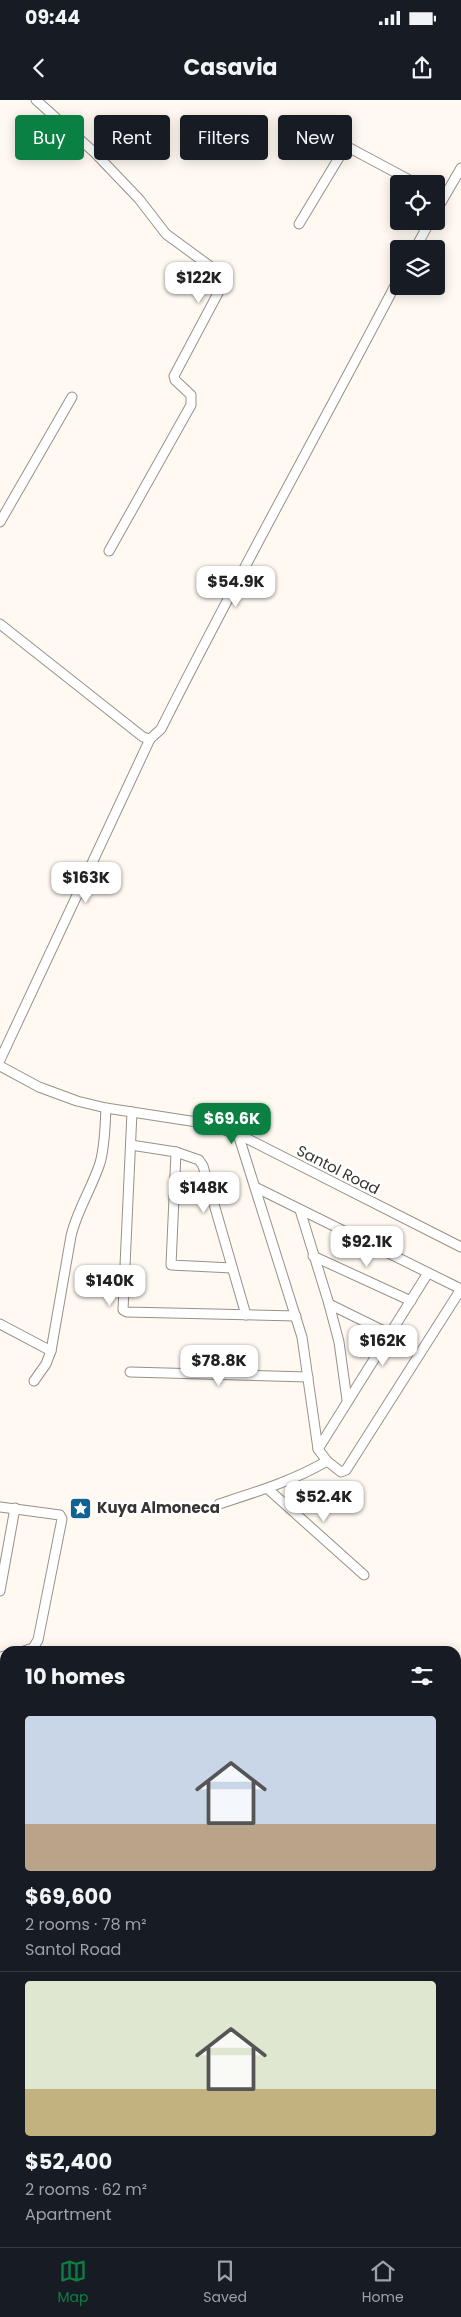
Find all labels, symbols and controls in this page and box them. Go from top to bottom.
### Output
text: 09:44 [25,4,80,31]
text: Casavia [183,52,278,83]
icon: back [25,54,53,82]
icon: share [408,54,436,82]
chip: Buy [15,115,84,160]
chip: Rent [94,115,170,160]
chip: Filters [180,115,268,160]
chip: New [278,115,352,160]
map controls [390,175,445,295]
button: locate [390,175,445,230]
button: layers [390,240,445,295]
pin: $122K [164,262,234,304]
text: $122K [176,266,222,289]
pin: $54.9K [195,566,277,608]
text: $54.9K [207,570,265,593]
pin: $163K [51,862,121,904]
text: $163K [62,866,110,889]
pin: $69.6K [191,1102,273,1145]
text: $69.6K [204,1107,260,1130]
street label: Santol Road [293,1140,383,1199]
pin: $148K [169,1172,239,1214]
text: $148K [180,1176,228,1199]
pin: $92.1K [326,1226,408,1268]
text: $92.1K [341,1230,393,1253]
pin: $140K [75,1264,145,1307]
text: $140K [86,1269,134,1292]
pin: $162K [348,1324,418,1367]
text: $162K [359,1329,407,1352]
pin: $78.8K [178,1344,260,1387]
text: $78.8K [191,1349,247,1372]
pin: $52.4K [283,1480,365,1523]
text: $52.4K [296,1485,352,1508]
place icon: Kuya Almoneca [69,1496,93,1520]
place label: Kuya Almoneca [97,1497,220,1518]
text: 10 homes [25,1662,125,1691]
icon: filters [408,1662,436,1690]
icon: home [186,1748,276,1838]
text: $69,600 [25,1882,112,1911]
text: 2 rooms · 78 m² [25,1913,147,1936]
text: Santol Road [25,1938,121,1961]
icon: home [186,2014,276,2104]
text: $52,400 [25,2147,112,2176]
text: 2 rooms · 62 m² [25,2178,147,2201]
text: Apartment [25,2203,112,2226]
tab: Map [57,2257,88,2308]
tab: Saved [203,2257,247,2308]
tab: Home [362,2257,404,2308]

